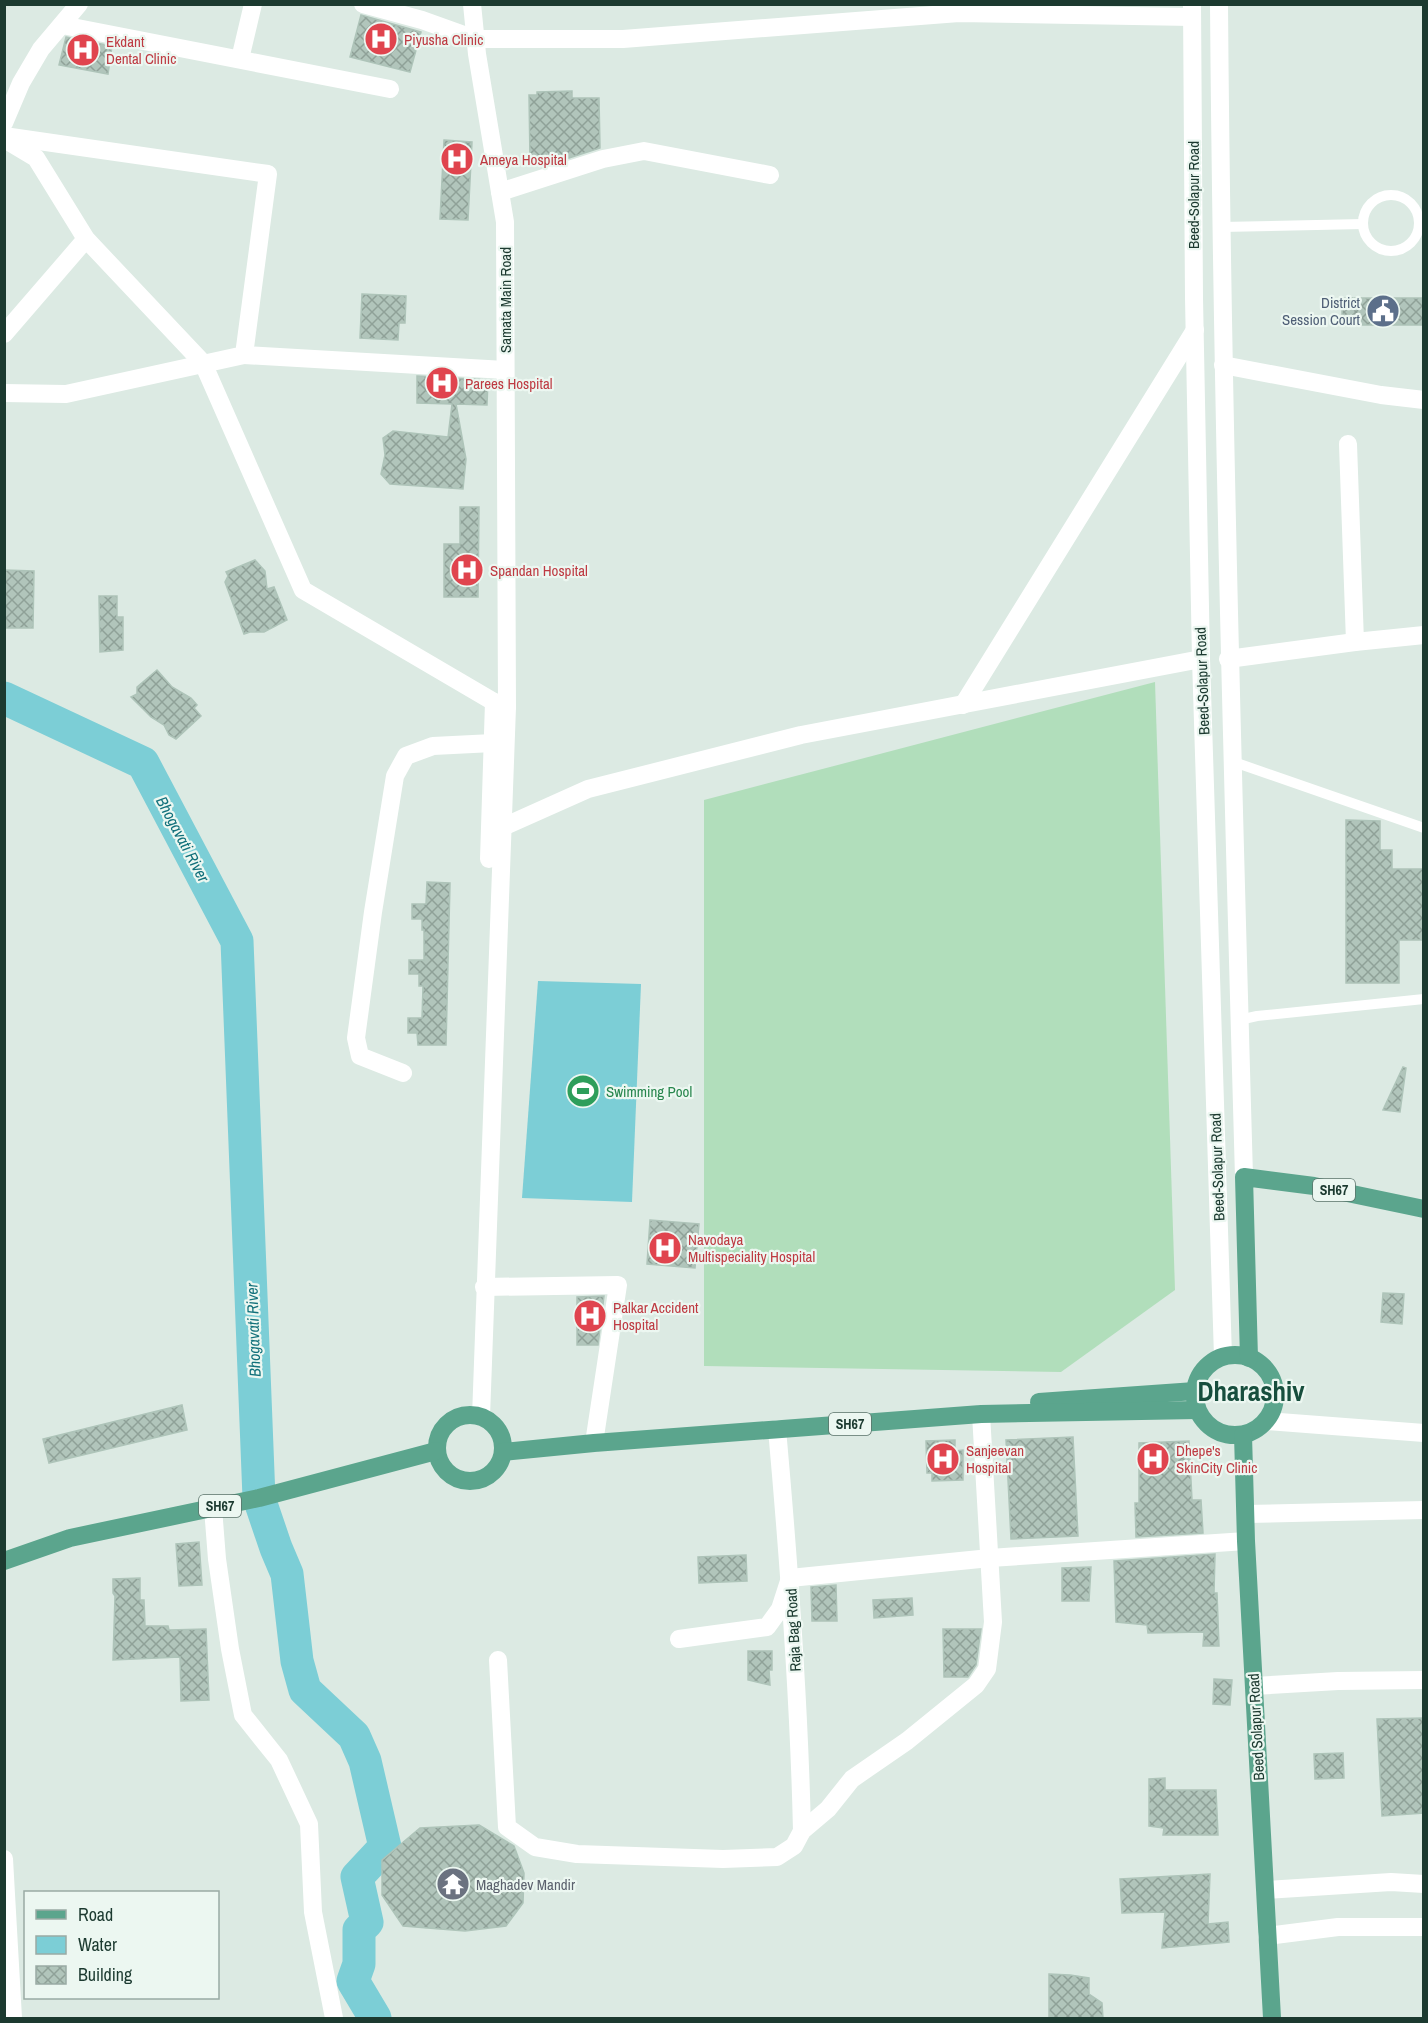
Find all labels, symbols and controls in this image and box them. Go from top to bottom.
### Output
hospital icon: Piyusha Clinic [363,21,399,57]
place label: Piyusha Clinic [404,29,483,50]
place label: Ekdant Dental Clinic [106,31,176,69]
hospital icon: Ekdant Dental Clinic [65,32,101,68]
hospital icon: Ameya Hospital [439,141,475,177]
street label: Beed-Solapur Road [1183,141,1204,249]
place label: Ameya Hospital [479,149,567,170]
street label: Samata Main Road [495,247,516,353]
place label: District Session Court [1282,292,1361,330]
public building icon: District Session Court [1365,293,1401,329]
hospital icon: Parees Hospital [424,365,460,401]
place label: Parees Hospital [465,373,553,394]
hospital icon: Spandan Hospital [449,552,485,588]
place label: Spandan Hospital [490,560,588,581]
street label: Beed-Solapur Road [1190,627,1214,735]
water label: Bhogavati River [151,792,215,886]
sports icon: Swimming Pool [565,1073,601,1109]
place label: Swimming Pool [606,1081,692,1102]
street label: Beed-Solapur Road [1205,1113,1229,1221]
road number: SH67 [1313,1179,1355,1201]
place label: Navodaya Multispeciality Hospital [688,1229,815,1267]
hospital icon: Navodaya Multispeciality Hospital [647,1230,683,1266]
water label: Bhogavati River [240,1282,266,1377]
place label: Palkar Accident Hospital [613,1297,699,1335]
hospital icon: Palkar Accident Hospital [572,1298,608,1334]
district label: Dharashiv [1197,1373,1305,1409]
road number: SH67 [829,1413,871,1435]
place label: Sanjeevan Hospital [966,1440,1024,1478]
place label: Dhepe's SkinCity Clinic [1176,1440,1257,1478]
hospital icon: Sanjeevan Hospital [925,1441,961,1477]
hospital icon: Dhepe's SkinCity Clinic [1135,1441,1171,1477]
road number: SH67 [199,1495,241,1517]
street label: Raja Bag Road [780,1588,806,1672]
street label: Beed Solapur Road [1243,1673,1269,1781]
temple icon: Maghadev Mandir [435,1866,471,1902]
place label: Maghadev Mandir [476,1874,575,1895]
legend [24,1891,219,1999]
text: Road [78,1902,113,1927]
text: Water [78,1932,117,1957]
text: Building [78,1962,133,1987]

